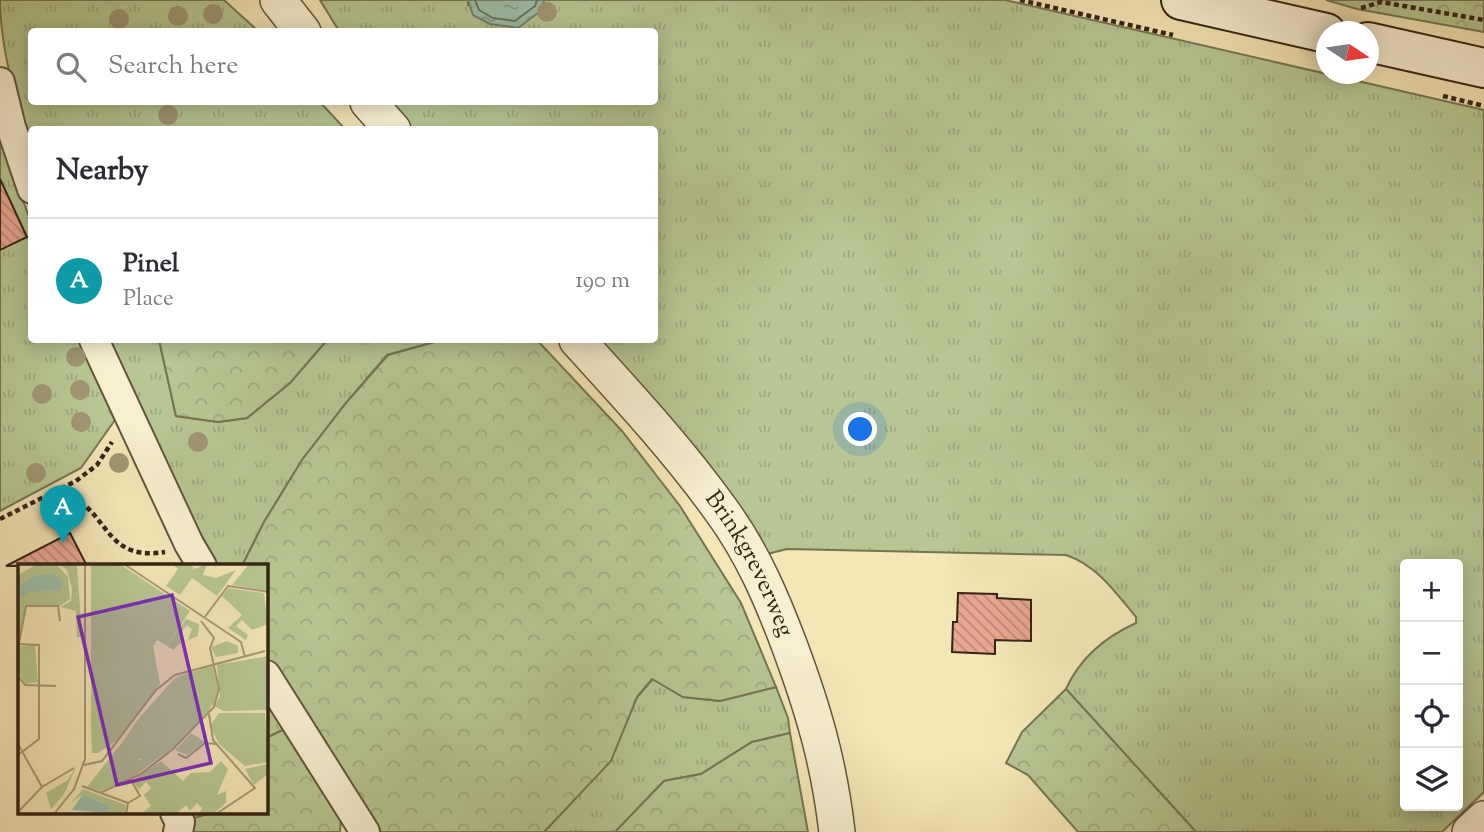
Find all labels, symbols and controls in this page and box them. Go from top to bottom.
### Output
north arrow [1316,21,1379,84]
search box [28,28,658,105]
icon: search [52,48,90,86]
text: Search here [108,48,238,85]
text: Nearby [56,150,148,193]
text: Pinel [123,246,179,283]
text: A [70,265,88,298]
text: 190 m [575,265,630,298]
text: Place [123,283,174,316]
your location [843,412,877,446]
street label: Brinkgreverweg [696,484,802,642]
pin: A [40,485,86,543]
map controls [1400,559,1463,811]
button: + [1400,559,1463,622]
inset map [18,564,268,814]
button: − [1400,622,1463,685]
button: locate [1400,685,1463,748]
button: layers [1400,748,1463,811]

